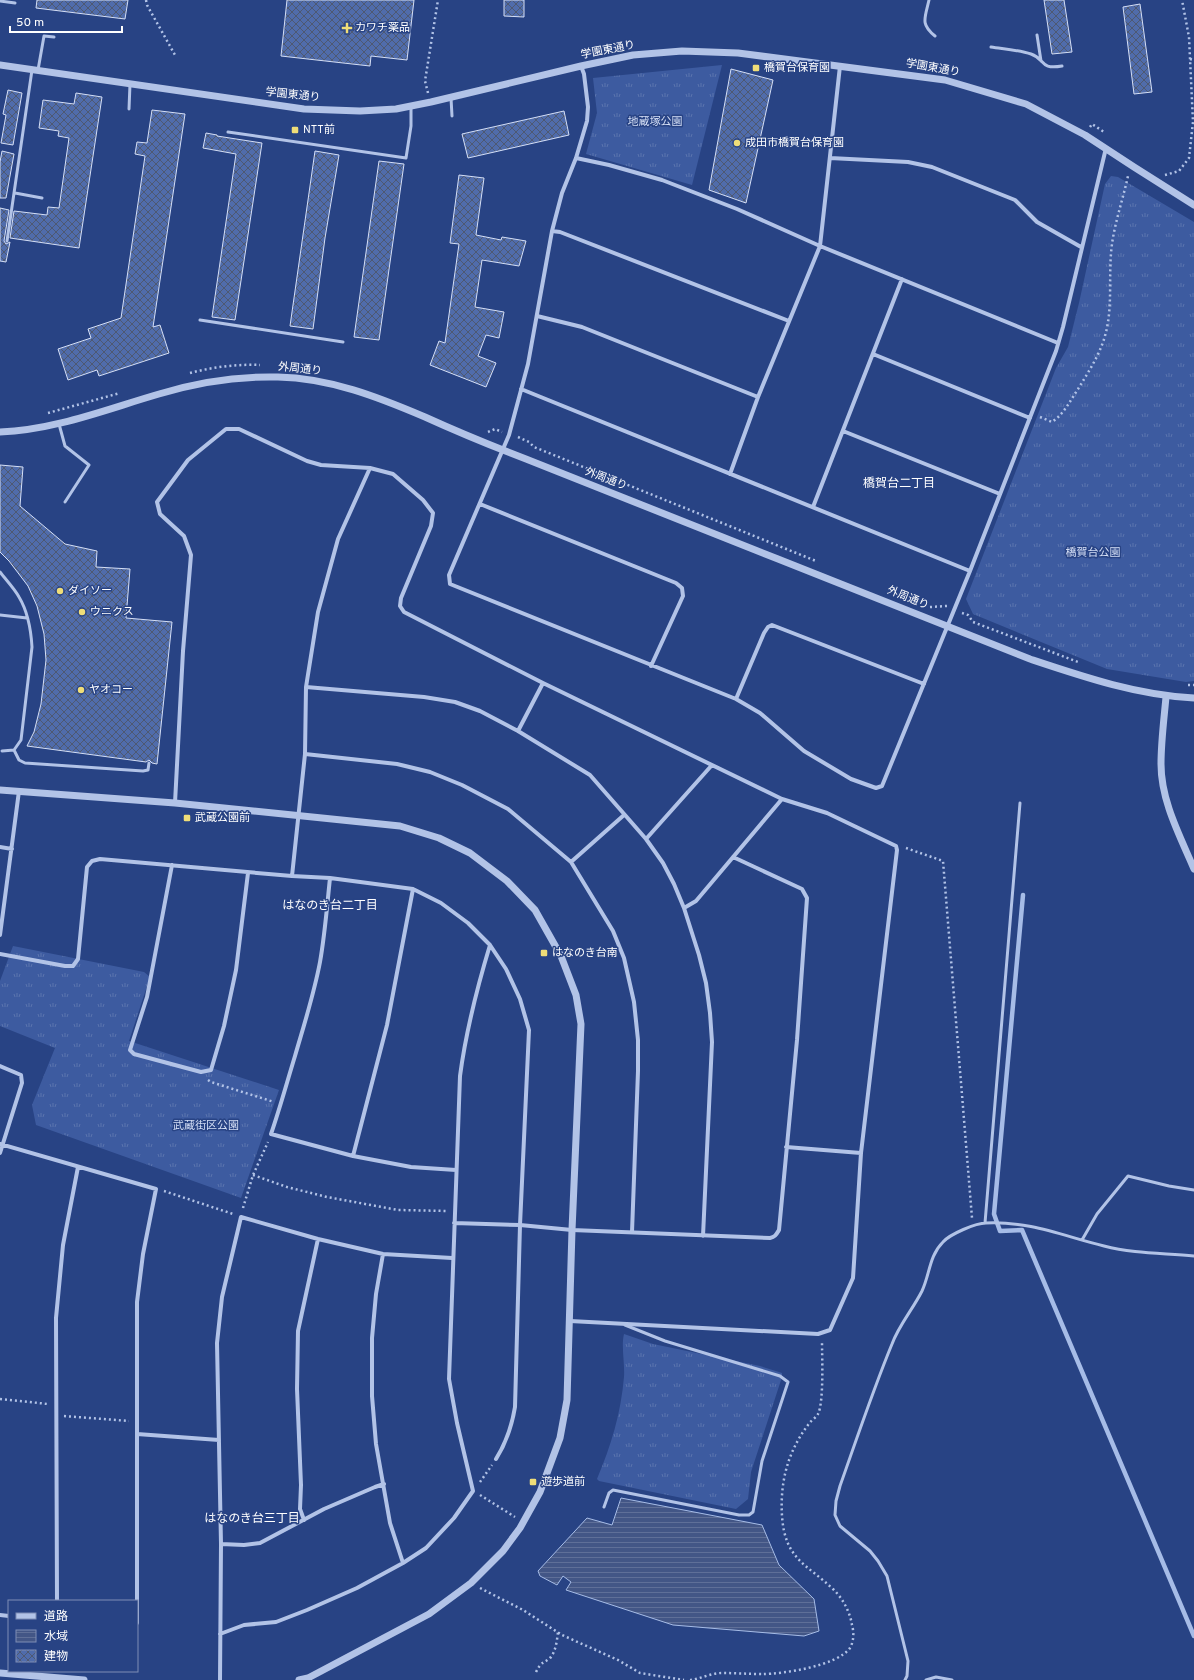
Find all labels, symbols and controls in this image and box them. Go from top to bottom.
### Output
scale bar [10,8,122,34]
text: 50 m [16,15,44,31]
place label: カワチ薬品 [355,21,410,35]
marker: カワチ薬品 [342,23,352,33]
street label: 学園東通り [580,38,636,62]
street label: 学園東通り [905,56,961,80]
place label: 橋賀台保育園 [764,61,830,75]
marker: 橋賀台保育園 [751,63,761,73]
street label: 学園東通り [265,85,321,105]
park label: 地蔵塚公園 [628,115,683,129]
place label: NTT前 [303,123,335,137]
marker: NTT前 [290,125,300,135]
place label: 成田市橋賀台保育園 [745,136,844,150]
marker: 成田市橋賀台保育園 [732,138,742,148]
street label: 外周通り [277,360,323,378]
street label: 外周通り [583,465,629,493]
district label: 橋賀台二丁目 [863,476,935,492]
park label: 橋賀台公園 [1066,546,1121,560]
street label: 外周通り [885,583,931,613]
place label: ダイソー [68,584,112,598]
marker: ダイソー [55,586,65,596]
place label: ウニクス [90,605,134,619]
marker: ウニクス [77,607,87,617]
place label: ヤオコー [89,683,133,697]
marker: ヤオコー [76,685,86,695]
place label: 武蔵公園前 [195,811,250,825]
marker: 武蔵公園前 [182,813,192,823]
district label: はなのき台二丁目 [282,898,378,914]
place label: はなのき台南 [552,946,618,960]
marker: はなのき台南 [539,948,549,958]
park label: 武蔵街区公園 [173,1119,239,1133]
place label: 遊歩道前 [541,1475,585,1489]
marker: 遊歩道前 [528,1477,538,1487]
district label: はなのき台三丁目 [204,1511,300,1527]
legend [8,1600,138,1672]
text: 道路 [44,1609,68,1625]
text: 水域 [44,1629,68,1645]
text: 建物 [44,1649,68,1665]

